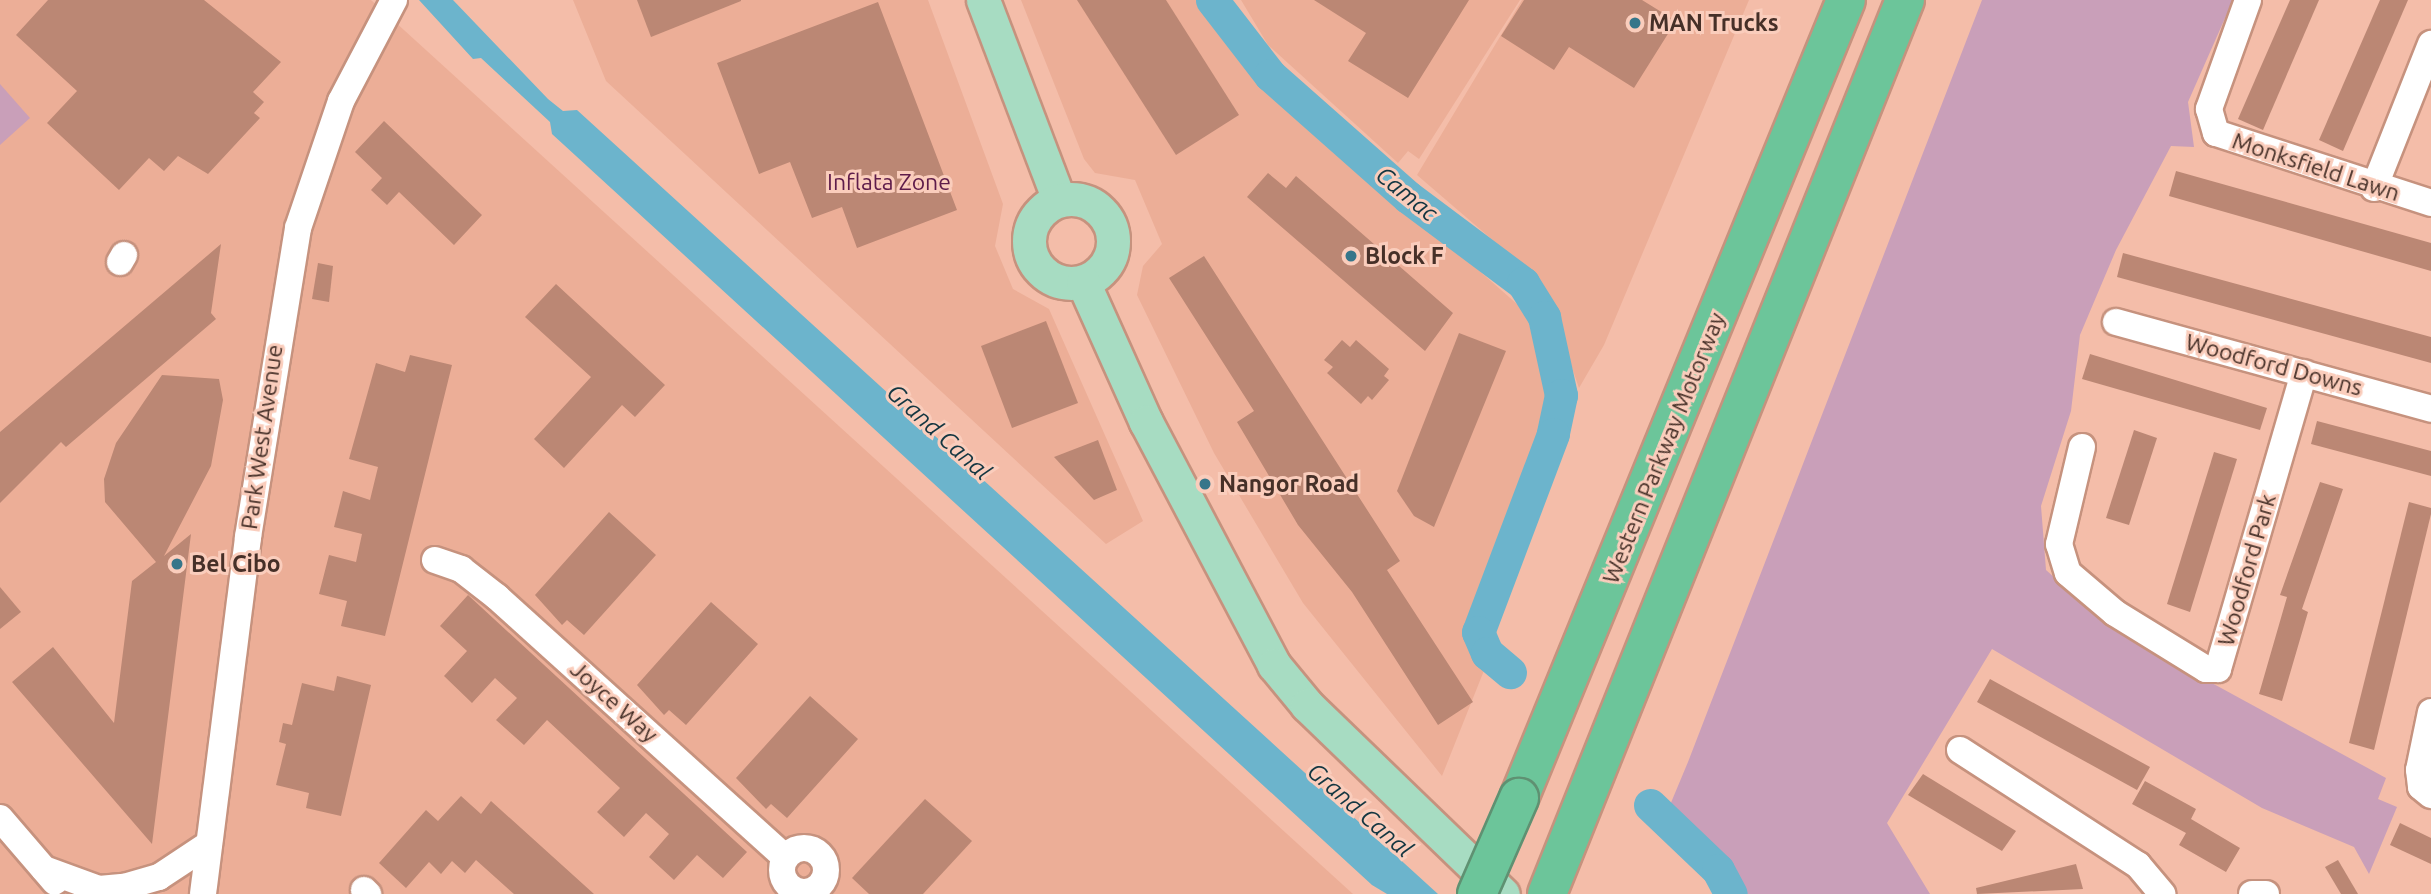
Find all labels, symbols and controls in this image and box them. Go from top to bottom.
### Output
place label: MAN Trucks [1649,9,1779,37]
marker: MAN Trucks [1627,15,1643,31]
street label: Monksfield Lawn [2229,127,2403,207]
water label: Camac [1370,160,1444,228]
park label: Inflata Zone [827,168,951,196]
place label: Block F [1365,242,1444,270]
marker: Block F [1343,248,1359,264]
street label: Western Parkway Motorway [1597,308,1731,588]
street label: Woodford Downs [2183,328,2365,402]
street label: Park West Avenue [235,343,289,531]
water label: Grand Canal [881,378,997,486]
place label: Nangor Road [1219,470,1359,498]
marker: Nangor Road [1197,476,1213,492]
street label: Woodford Park [2212,491,2282,649]
place label: Bel Cibo [191,550,281,578]
marker: Bel Cibo [169,556,185,572]
street label: Joyce Way [565,656,663,748]
water label: Grand Canal [1301,756,1419,864]

